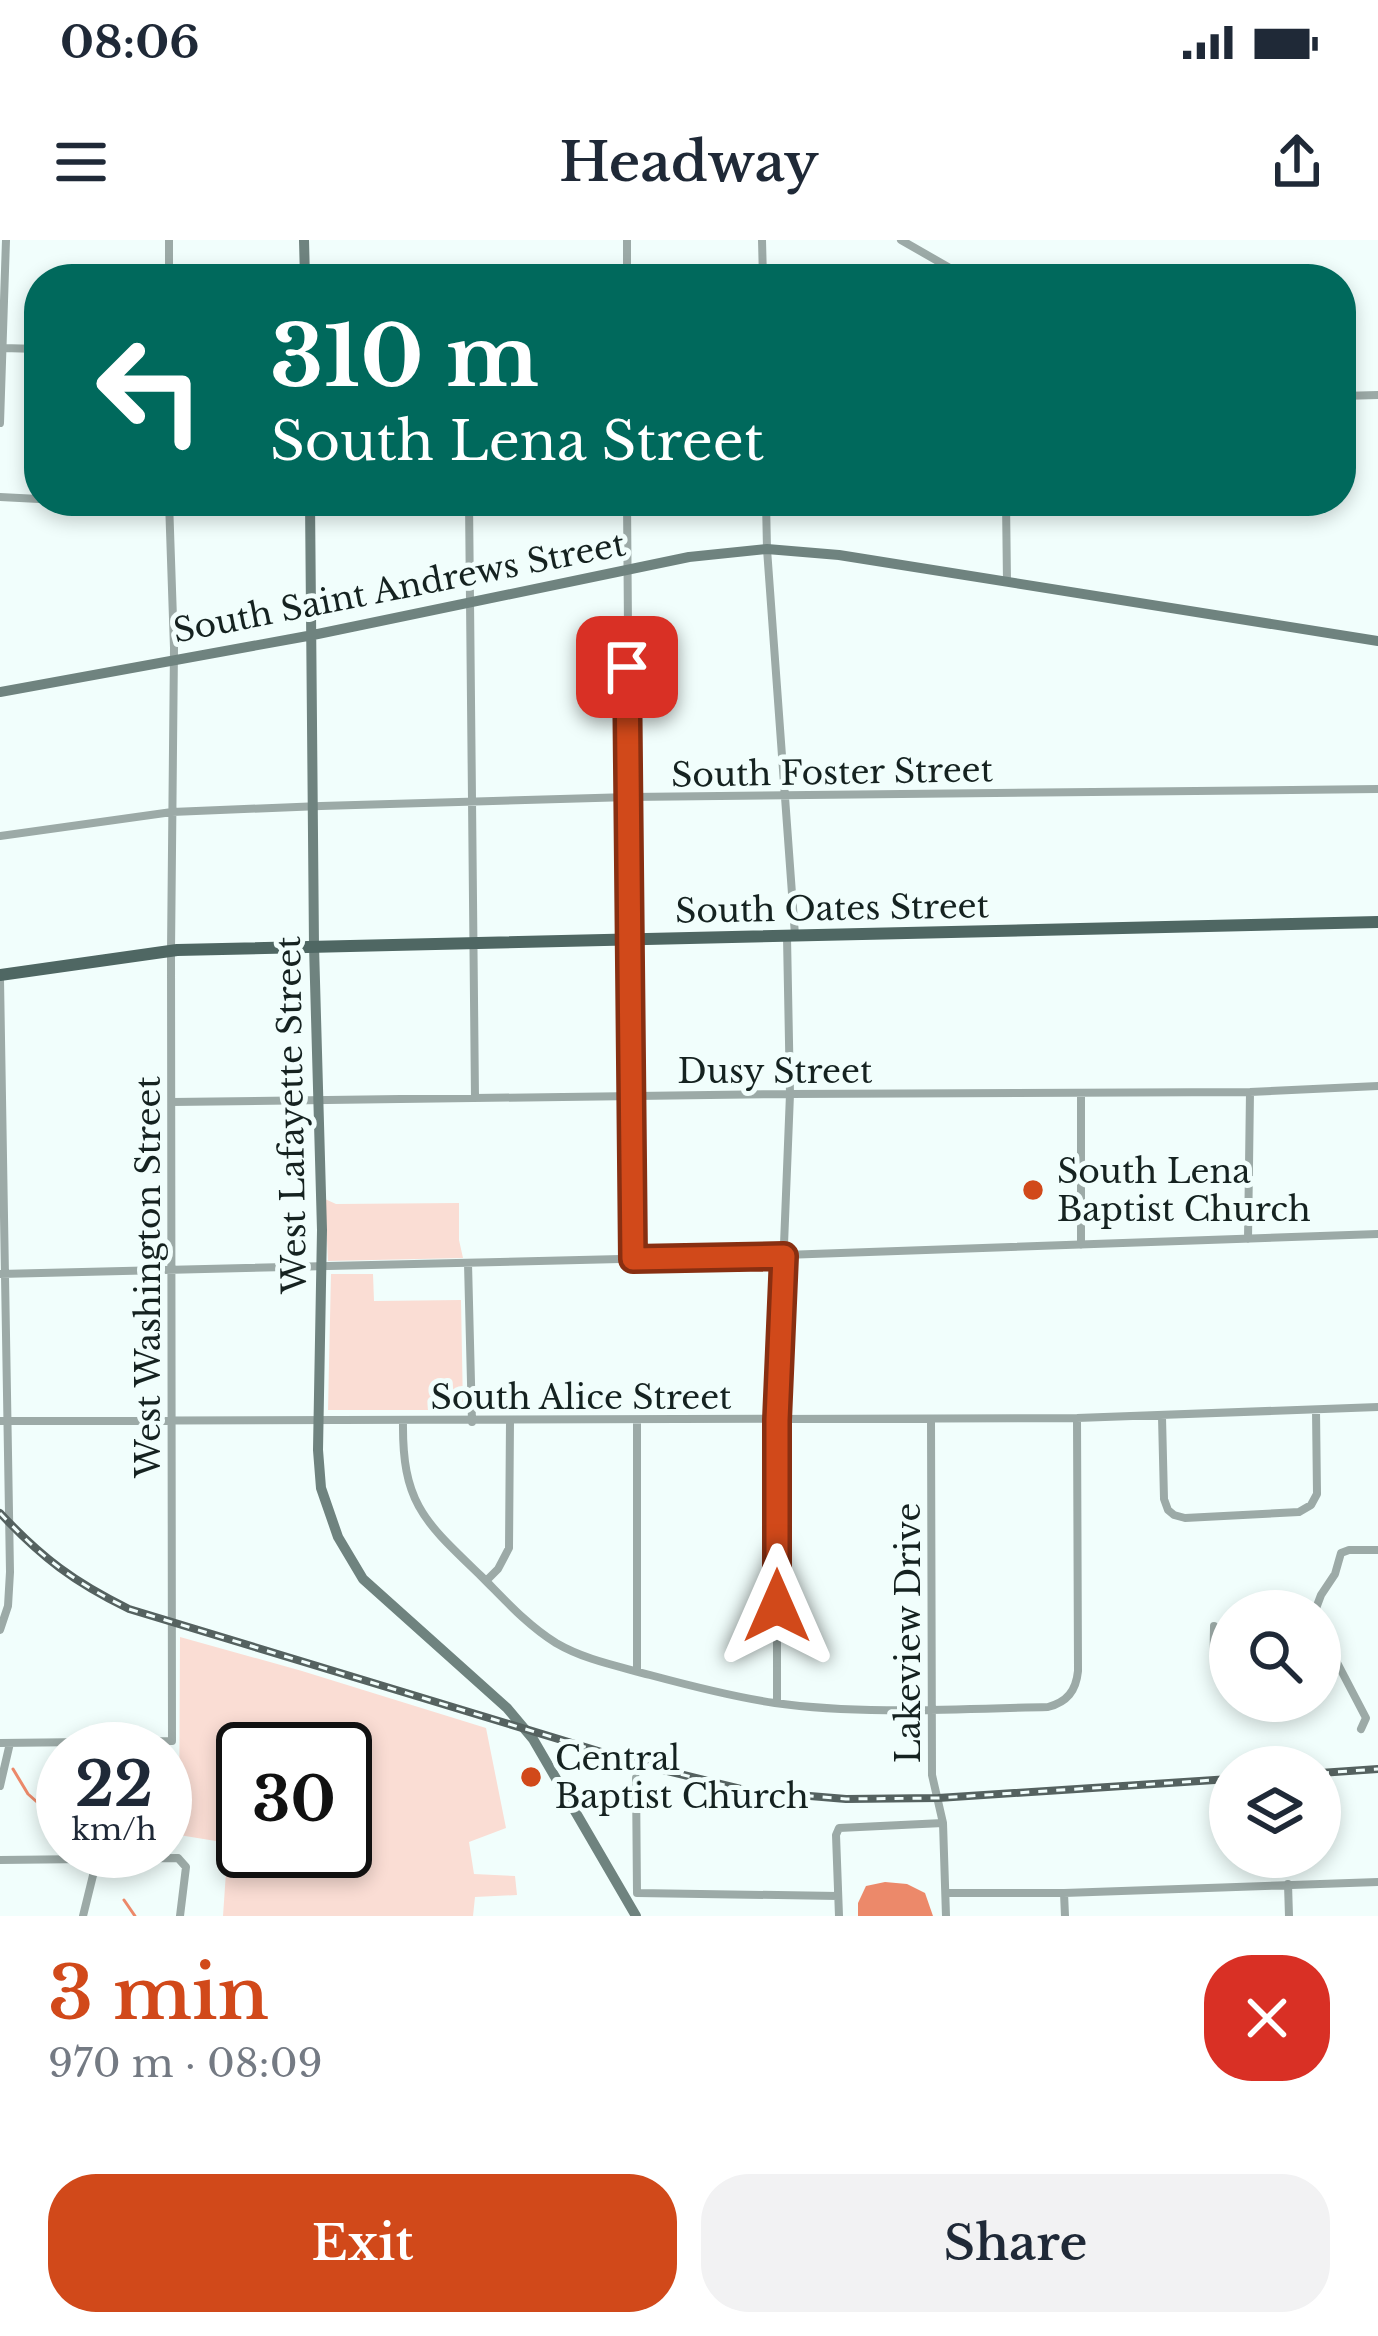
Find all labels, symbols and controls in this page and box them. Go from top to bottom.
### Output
text: 08:06 [60,14,200,70]
icon: menu [48,129,114,195]
text: Headway [559,129,819,196]
icon: share [1264,129,1330,195]
text: 310 m [270,305,539,409]
icon: left [72,312,228,468]
text: South Lena Street [270,408,764,475]
street label: South Saint Andrews Street [170,523,629,651]
pin [576,616,678,718]
icon: arrive [594,634,660,700]
street label: South Foster Street [671,749,994,796]
street label: South Oates Street [675,885,990,932]
street label: West Lafayette Street [268,935,315,1295]
street label: Dusy Street [678,1051,873,1092]
street label: West Washington Street [128,1076,169,1479]
place label: South Lena Baptist Church [1057,1151,1311,1230]
marker: South Lena Baptist Church [1020,1177,1046,1203]
street label: South Alice Street [430,1377,732,1418]
street label: Lakeview Drive [888,1503,929,1763]
position arrow [714,1543,840,1669]
map controls [1209,1590,1341,1878]
button: search [1209,1590,1341,1722]
speed limit sign: 30 [216,1722,372,1878]
place label: Central Baptist Church [555,1738,809,1817]
button: layers [1209,1746,1341,1878]
text: 22 [75,1748,153,1822]
marker: Central Baptist Church [518,1764,544,1790]
text: km/h [71,1811,157,1848]
text: 3 min [48,1949,269,2038]
button: close [1204,1955,1330,2081]
text: 970 m · 08:09 [48,2039,323,2088]
button: Exit [48,2174,677,2312]
button: Share [701,2174,1330,2312]

